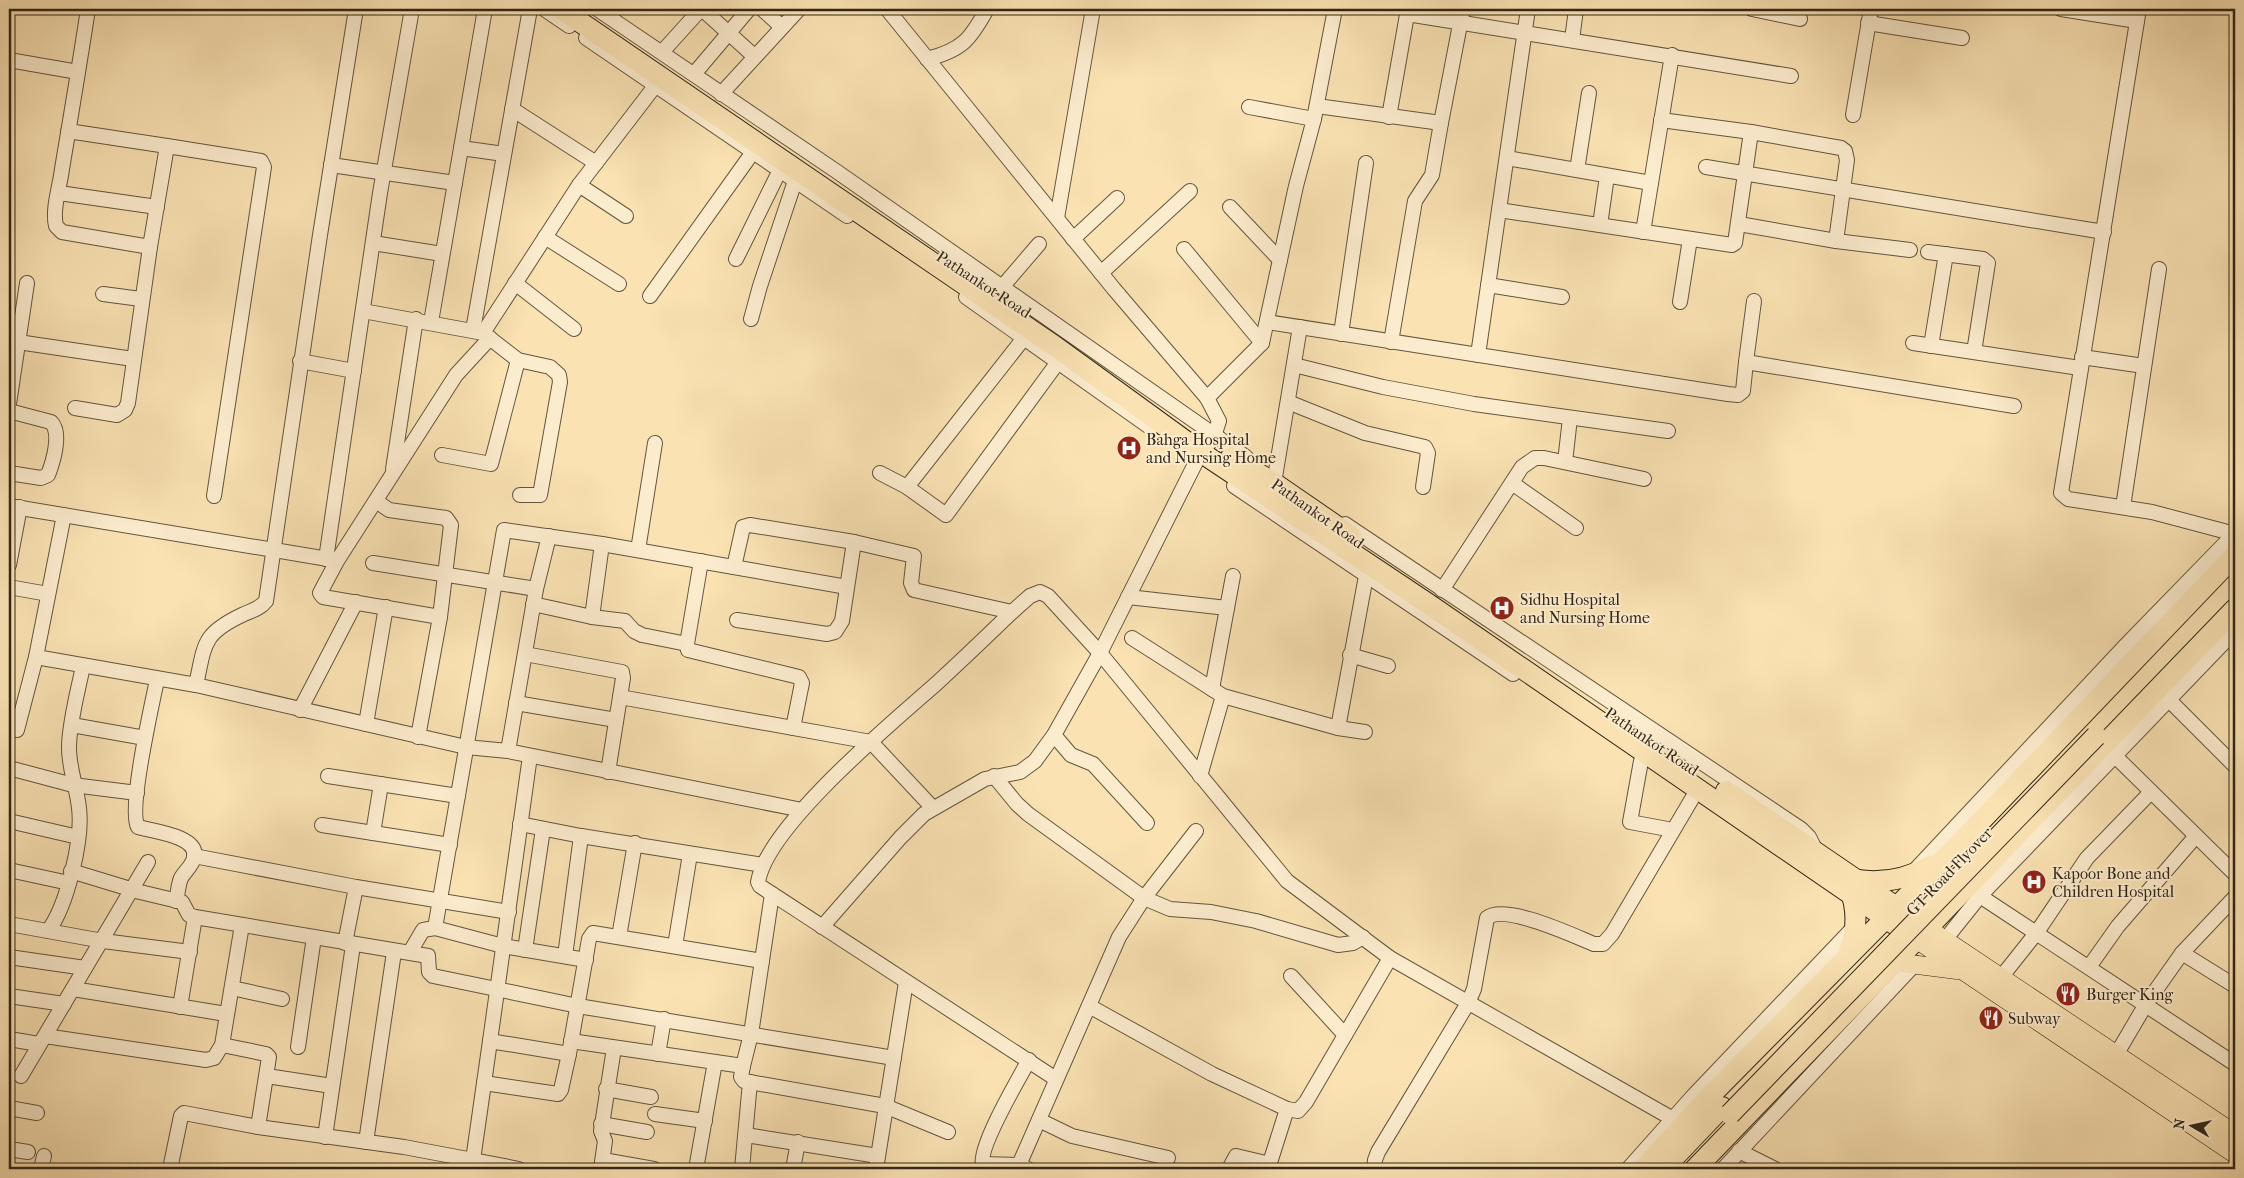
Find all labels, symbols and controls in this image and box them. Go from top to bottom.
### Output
street label: Pathankot Road [933,247,1035,322]
place label: Bahga Hospital and Nursing Home [1146,430,1276,467]
hospital icon: Bahga Hospital and Nursing Home [1116,435,1142,461]
street label: Pathankot Road [1268,474,1368,553]
place label: Sidhu Hospital and Nursing Home [1520,590,1650,627]
hospital icon: Sidhu Hospital and Nursing Home [1489,595,1515,621]
street label: Pathankot Road [1601,703,1702,780]
street label: GT Road Flyover [1902,823,1997,920]
place label: Kapoor Bone and Children Hospital [2052,864,2175,901]
hospital icon: Kapoor Bone and Children Hospital [2021,869,2047,895]
restaurant icon: Burger King [2055,981,2081,1007]
place label: Burger King [2086,985,2174,1004]
restaurant icon: Subway [1978,1005,2004,1031]
place label: Subway [2008,1009,2061,1028]
north arrow [2166,1100,2216,1150]
text: N [2170,1117,2189,1131]

